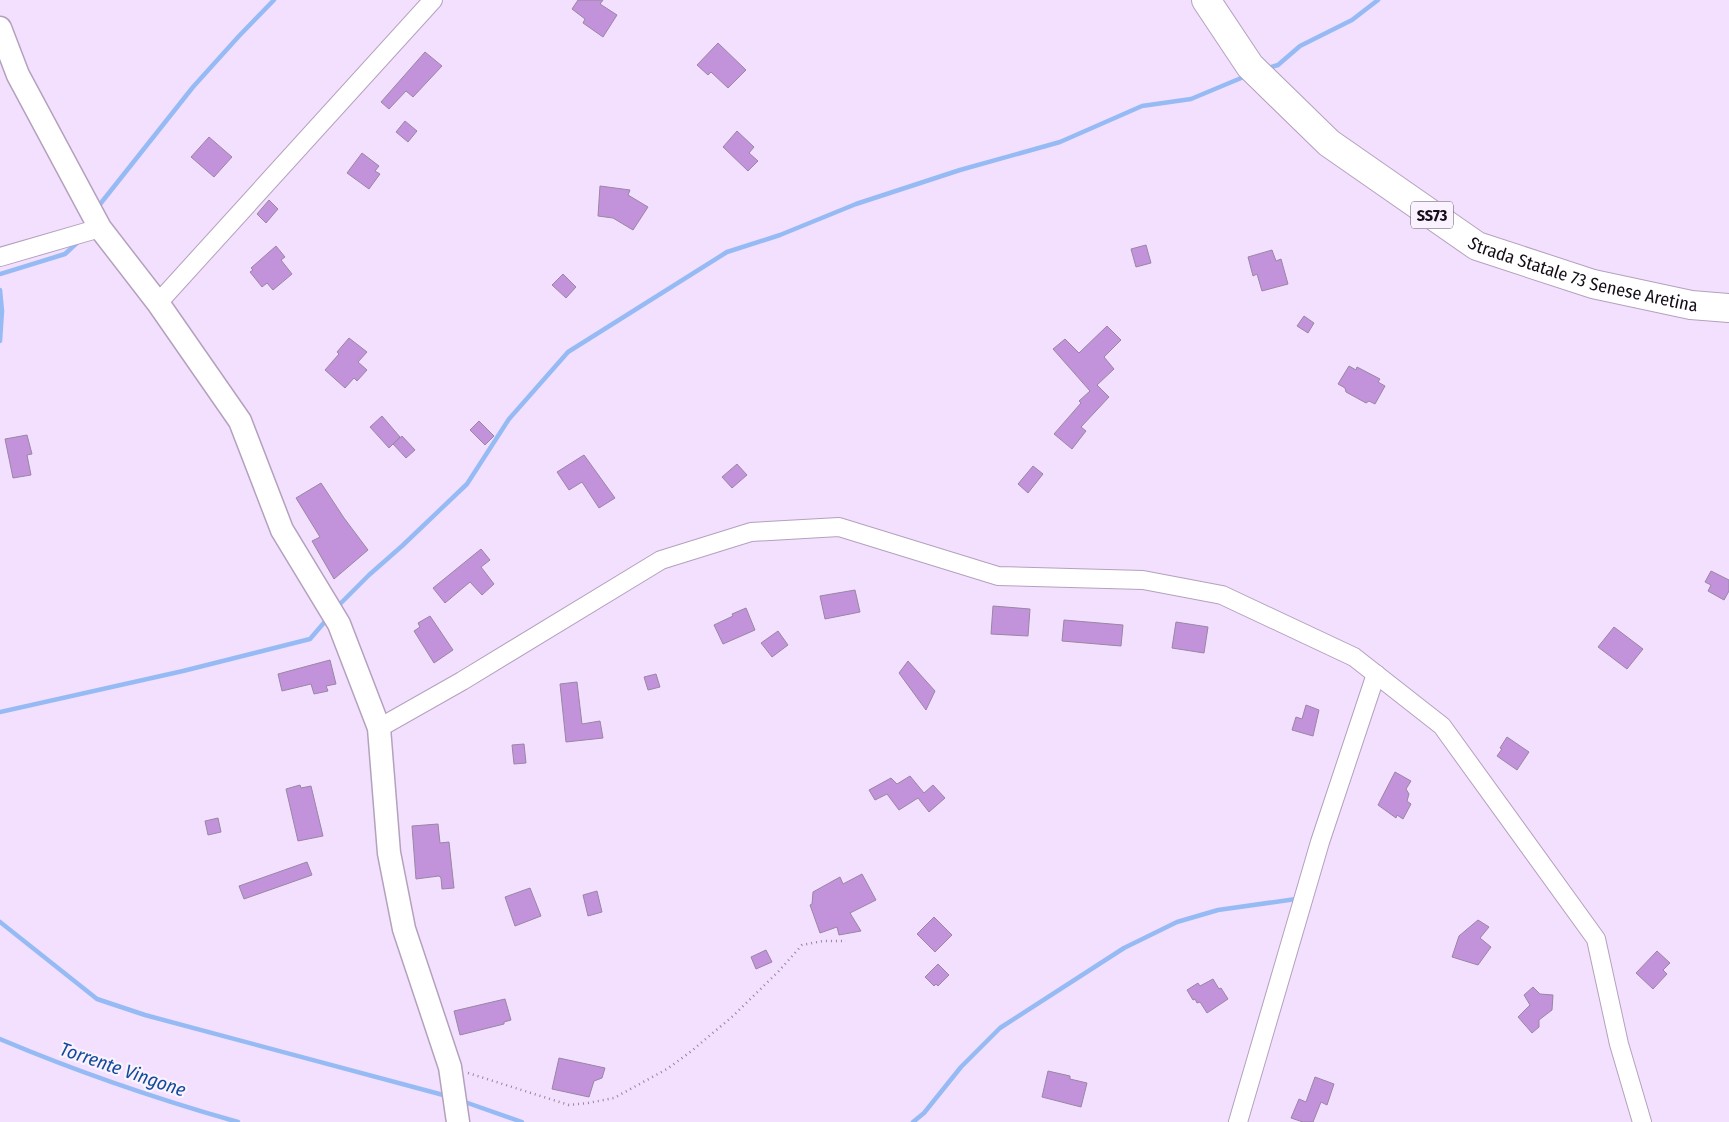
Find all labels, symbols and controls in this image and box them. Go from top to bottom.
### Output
road number: SS73 [1411,202,1453,228]
street label: Strada Statale 73 Senese Aretina [1464,232,1698,316]
water label: Torrente Vingone [57,1037,189,1102]

